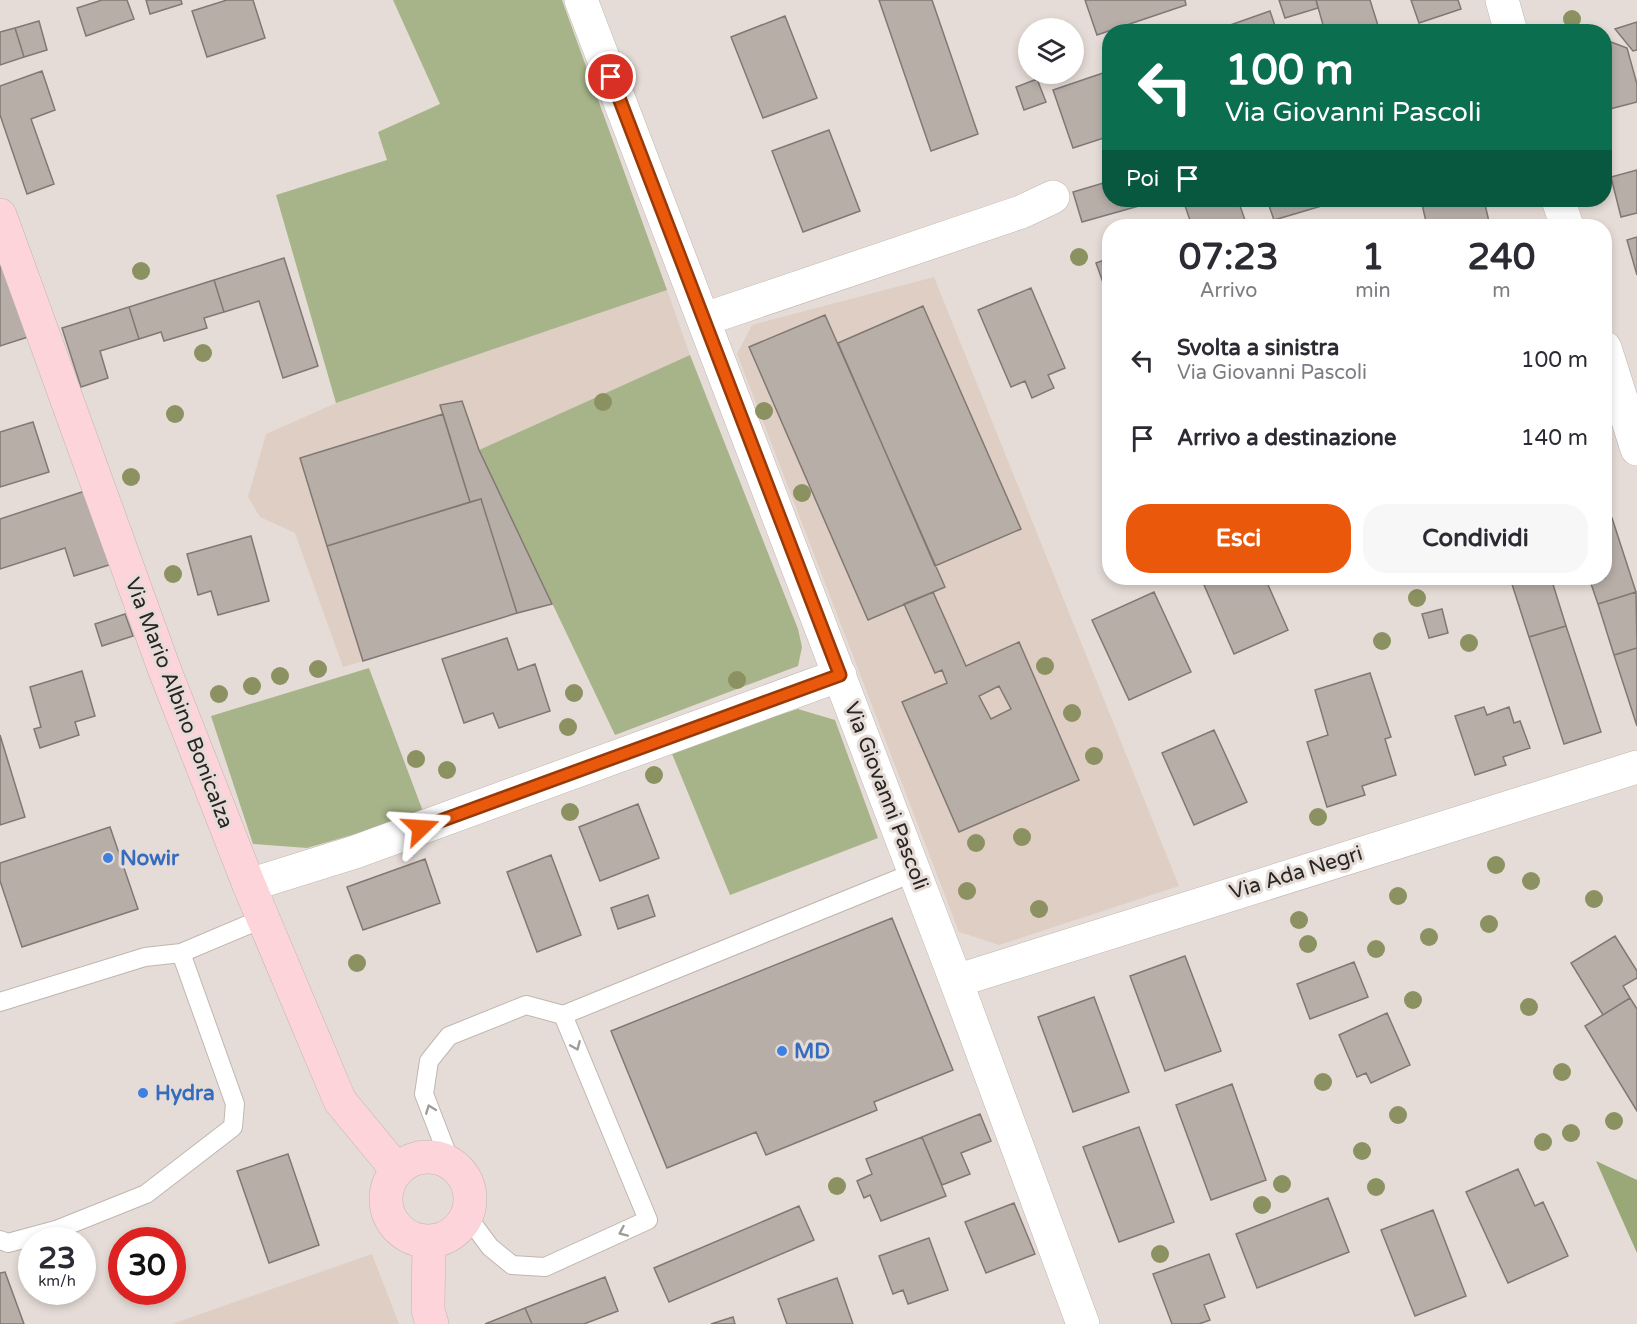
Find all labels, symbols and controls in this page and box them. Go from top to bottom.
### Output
map controls [1018,18,1084,84]
button: layers [1018,18,1084,84]
text: 100 m [1225,45,1354,96]
icon: left [1126,48,1204,126]
pin [585,51,636,102]
icon: arrive [594,60,627,93]
text: Via Giovanni Pascoli [1225,96,1481,129]
icon: arrive [1171,162,1204,195]
text: Poi [1126,166,1159,192]
text: 07:23 [1179,236,1279,279]
text: 1 [1362,236,1384,279]
text: 240 [1467,236,1535,279]
text: Arrivo [1200,279,1257,303]
text: min [1355,279,1391,303]
text: m [1492,279,1511,303]
text: Svolta a sinistra [1177,335,1339,361]
icon: left [1126,344,1159,377]
text: 100 m [1521,347,1588,373]
text: Via Giovanni Pascoli [1177,361,1367,385]
icon: arrive [1126,422,1159,455]
text: Arrivo a destinazione [1177,425,1396,451]
text: 140 m [1521,425,1588,451]
button: Esci [1126,504,1351,573]
button: Condividi [1363,504,1588,573]
street label: Via Mario Albino Bonicalza [120,574,238,832]
street label: Via Giovanni Pascoli [839,698,933,894]
position arrow [389,796,453,860]
street label: Via Ada Negri [1226,841,1366,905]
place label: Nowir [120,846,180,871]
marker: Nowir [101,851,115,865]
place label: MD [794,1039,830,1064]
one-way arrow [569,1040,581,1051]
marker: MD [775,1044,789,1058]
place label: Hydra [155,1081,215,1106]
marker: Hydra [136,1086,150,1100]
one-way arrow [425,1105,437,1116]
one-way arrow [619,1224,630,1236]
speed limit sign: 30 [108,1227,186,1305]
text: 23 [38,1240,76,1277]
text: km/h [38,1272,76,1290]

